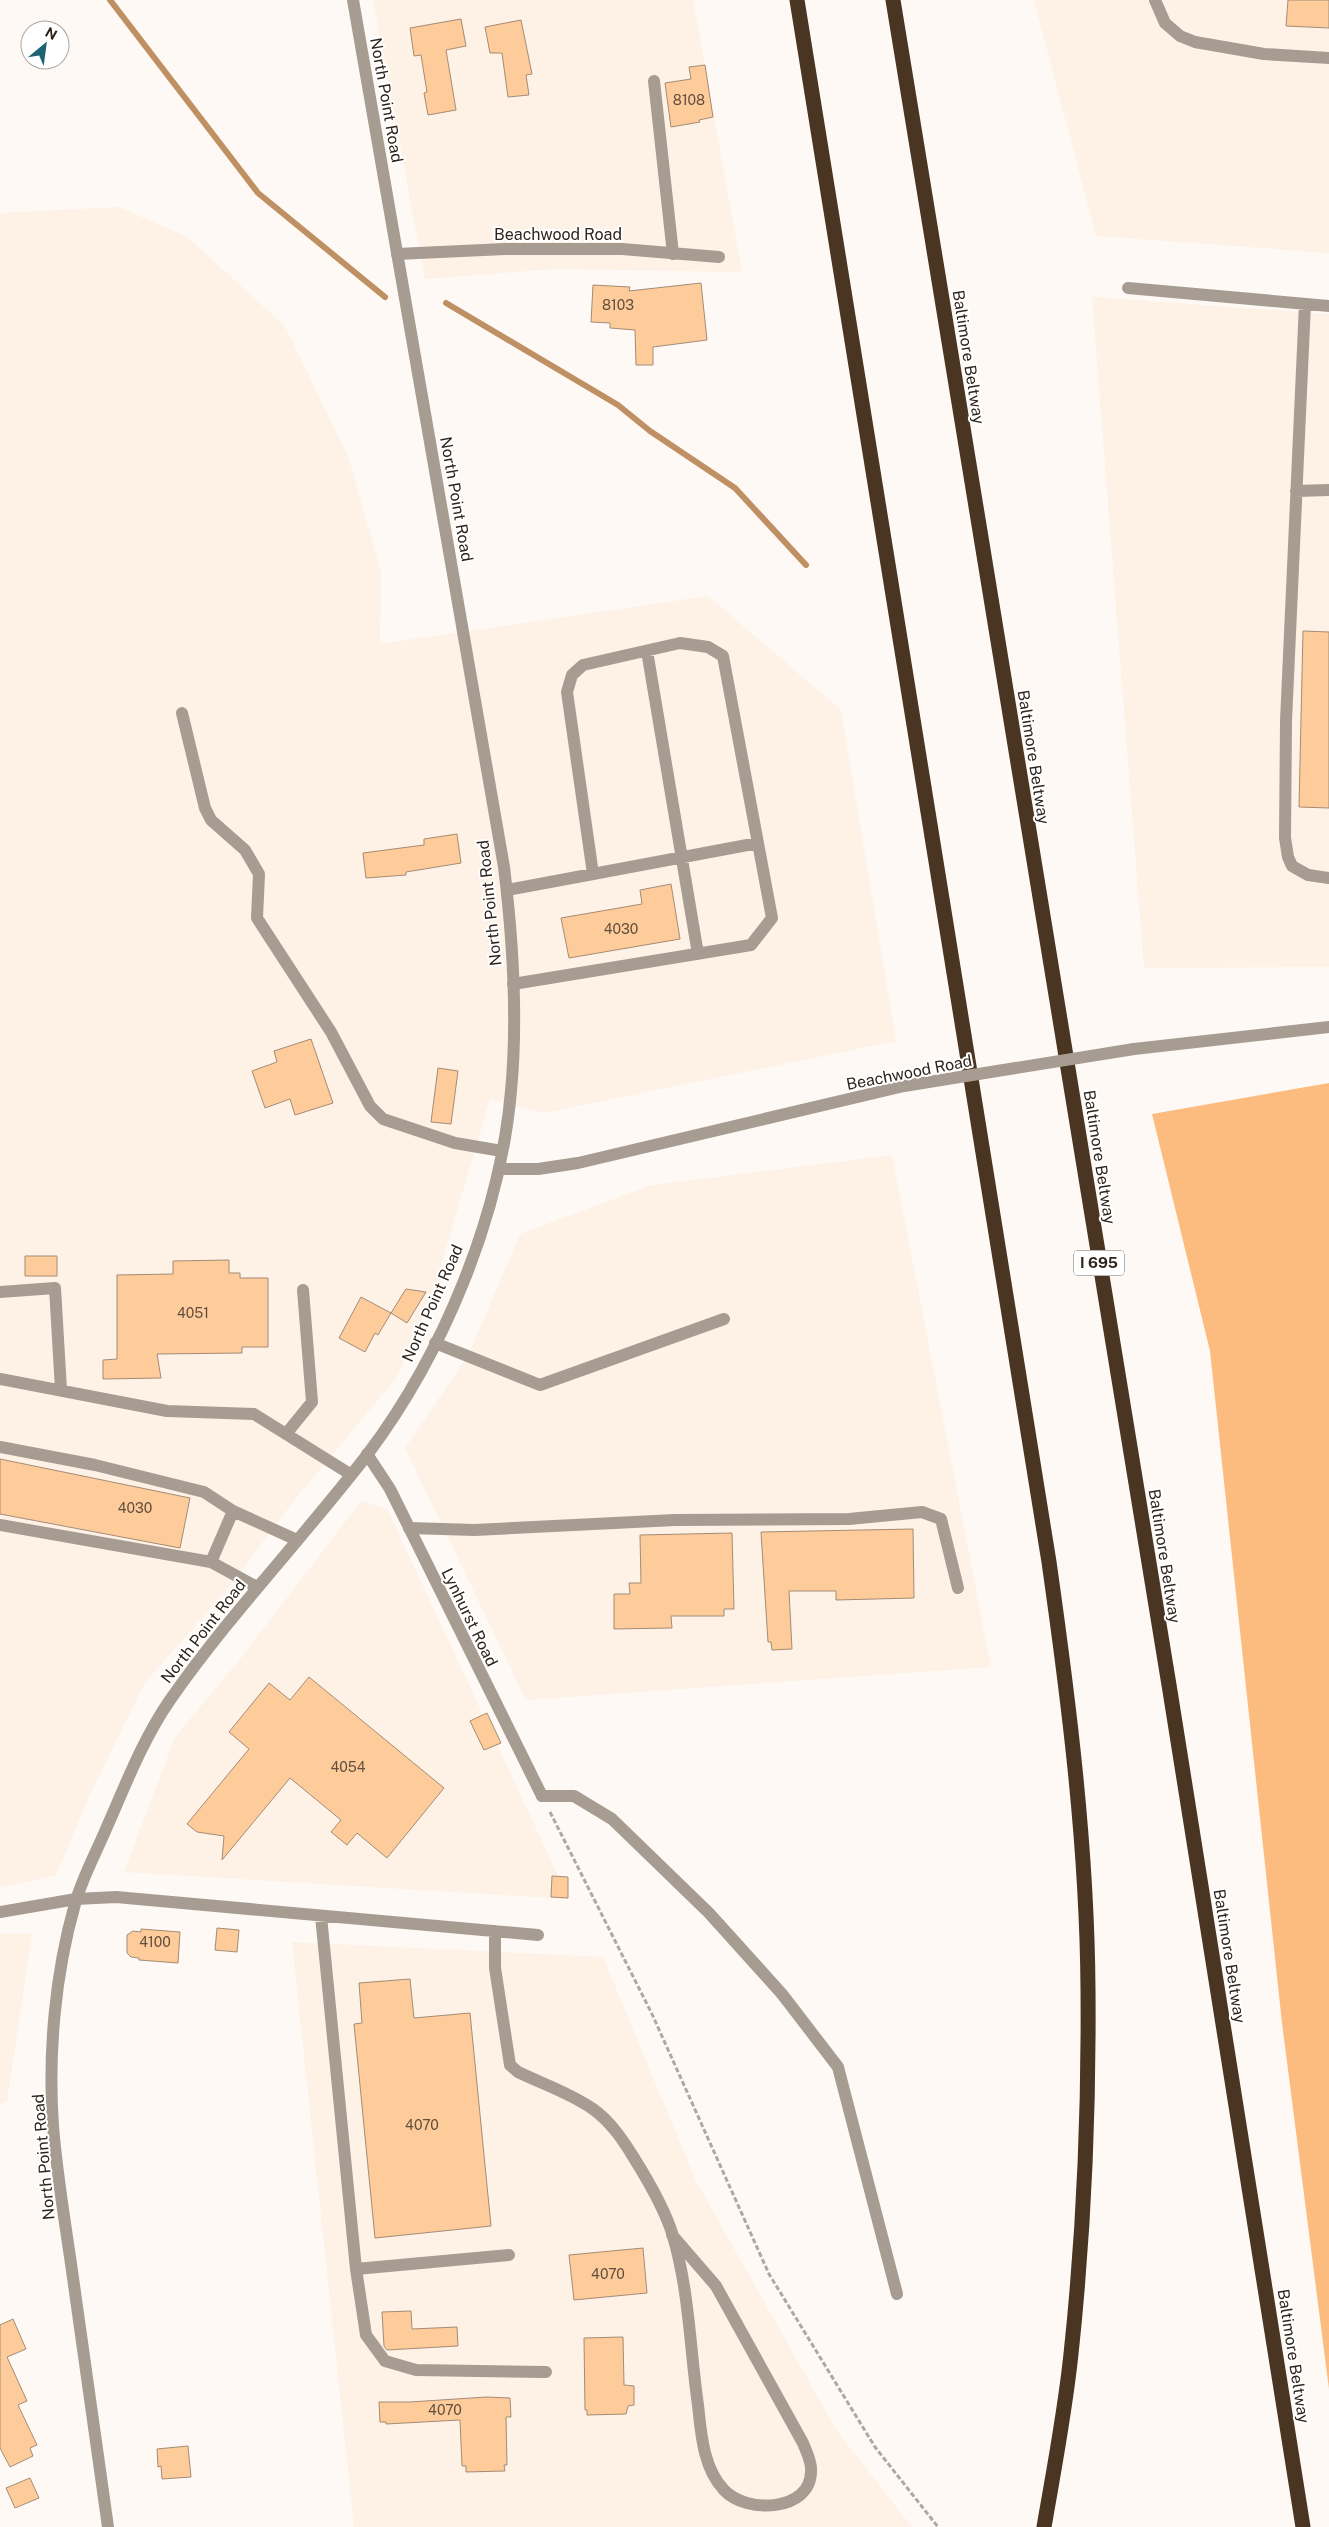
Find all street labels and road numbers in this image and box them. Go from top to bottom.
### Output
street label: North Point Road [366,36,407,164]
street label: Beachwood Road [494,225,622,244]
street label: Baltimore Beltway [949,289,989,426]
street label: North Point Road [436,435,477,563]
street label: Baltimore Beltway [1014,689,1054,826]
street label: North Point Road [473,839,506,967]
street label: Beachwood Road [845,1051,974,1094]
street label: Baltimore Beltway [1080,1089,1120,1226]
street label: North Point Road [398,1242,467,1365]
road number: I 695 [1074,1250,1124,1276]
street label: Baltimore Beltway [1145,1488,1185,1625]
street label: Lynhurst Road [438,1565,502,1670]
street label: North Point Road [157,1576,250,1687]
street label: Baltimore Beltway [1210,1888,1250,2025]
street label: North Point Road [29,2093,58,2221]
street label: Baltimore Beltway [1274,2288,1314,2425]

